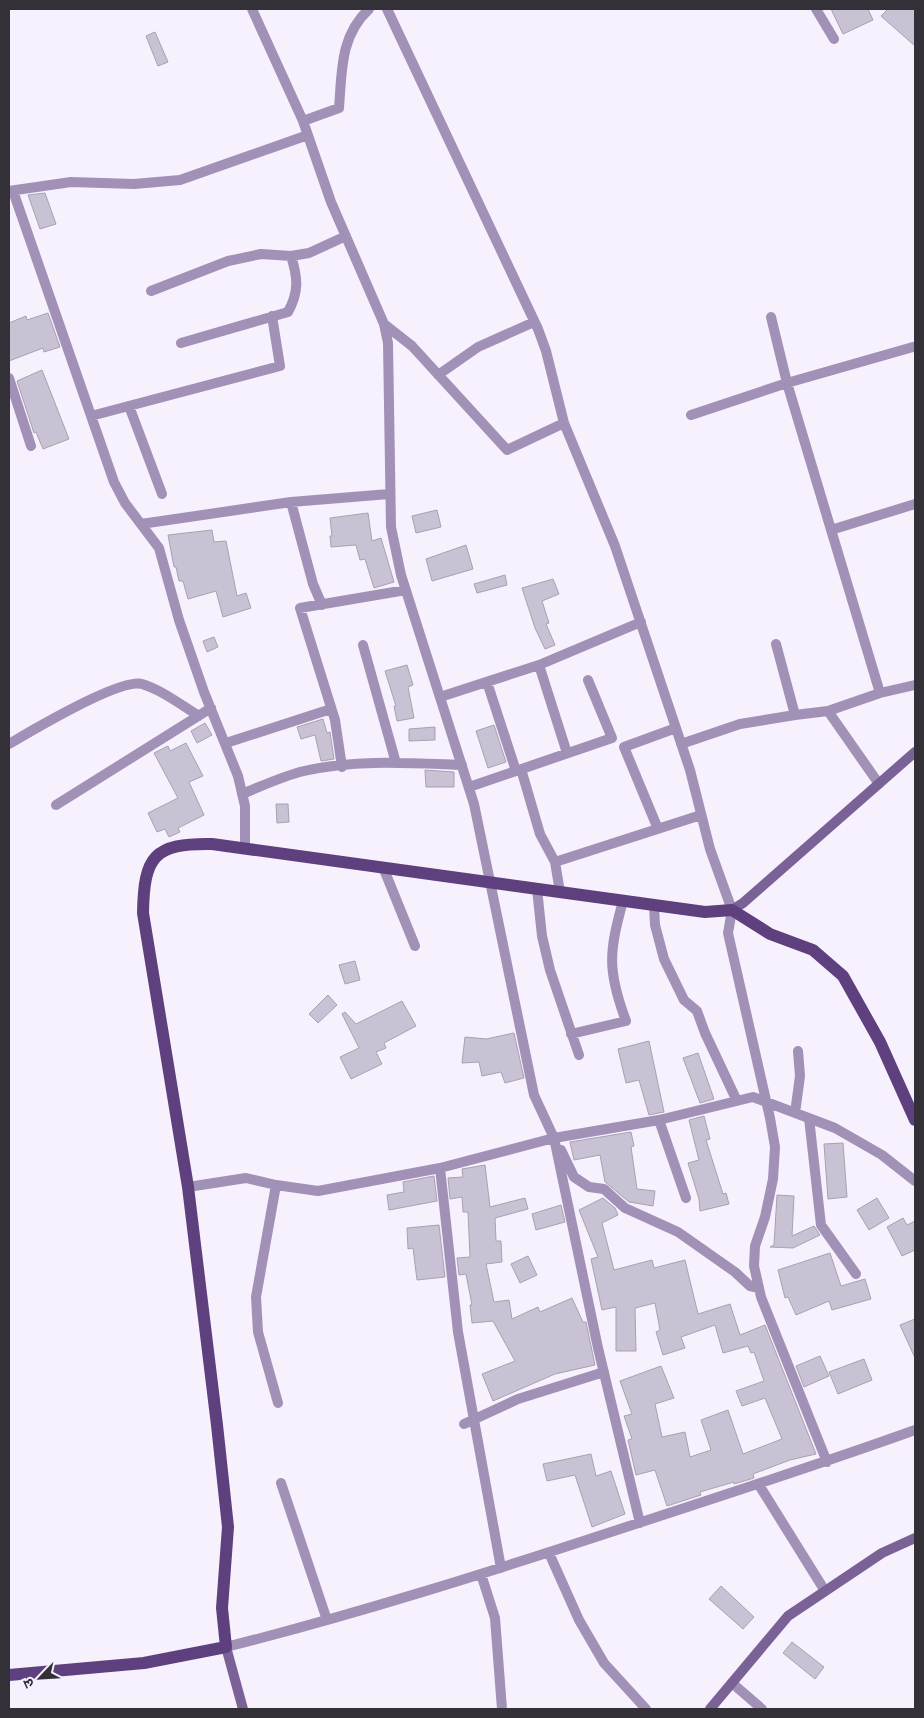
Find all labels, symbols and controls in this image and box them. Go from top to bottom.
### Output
north arrow [15,1653,65,1703]
text: उ [19,1676,37,1691]

